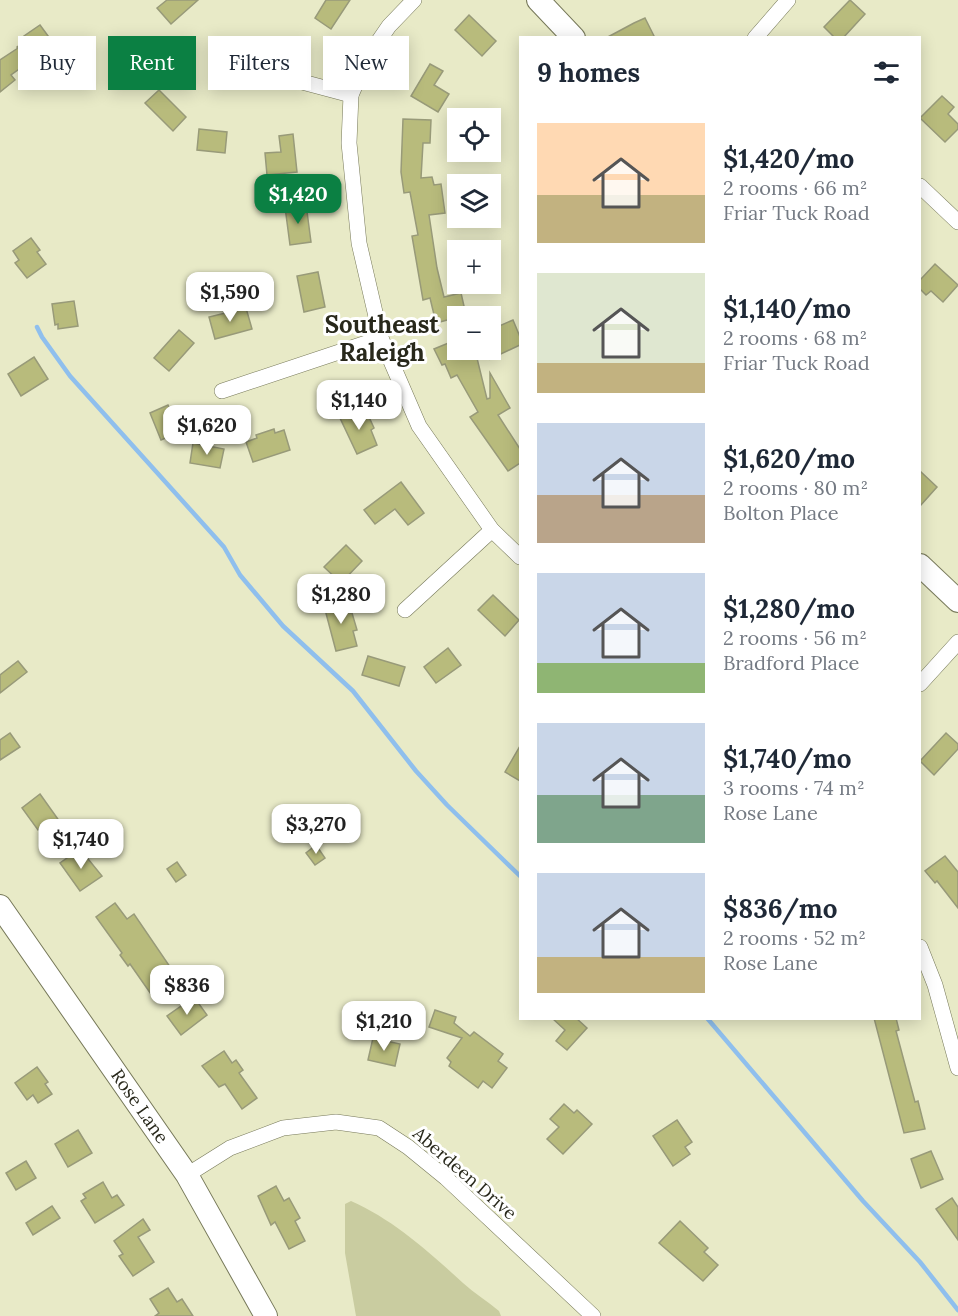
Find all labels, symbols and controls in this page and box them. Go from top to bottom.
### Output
chip: Buy [18,36,96,90]
chip: Rent [108,36,196,90]
chip: Filters [208,36,311,90]
chip: New [323,36,409,90]
text: 9 homes [537,56,640,89]
icon: filters [870,56,903,89]
map controls [447,108,501,360]
button: locate [447,108,501,162]
text: $1,420/mo [723,142,854,175]
icon: home [585,147,657,219]
pin: $1,420 [249,174,347,225]
button: layers [447,174,501,228]
text: 2 rooms · 66 m² [723,175,868,200]
text: $1,420 [268,181,328,206]
text: Friar Tuck Road [723,200,870,225]
button: + [447,240,501,294]
pin: $1,590 [181,272,279,323]
text: $1,590 [200,279,260,304]
text: $1,140/mo [723,292,851,325]
icon: home [585,297,657,369]
button: − [447,306,501,360]
district label: Southeast Raleigh [325,309,440,368]
text: 2 rooms · 68 m² [723,325,867,350]
text: Friar Tuck Road [723,350,870,375]
pin: $1,140 [310,380,408,431]
text: $1,140 [331,387,387,412]
pin: $1,620 [158,405,256,456]
text: $1,620 [177,412,237,437]
text: $1,620/mo [723,442,855,475]
icon: home [585,447,657,519]
text: 2 rooms · 80 m² [723,475,868,500]
text: Bolton Place [723,500,839,525]
pin: $1,280 [292,574,390,625]
text: $1,280 [311,581,371,606]
text: $1,280/mo [723,592,855,625]
icon: home [585,597,657,669]
text: 2 rooms · 56 m² [723,625,867,650]
text: Bradford Place [723,650,859,675]
text: $1,740/mo [723,742,851,775]
icon: home [585,747,657,819]
text: 3 rooms · 74 m² [723,775,865,800]
text: Rose Lane [723,800,818,825]
pin: $3,270 [267,804,365,855]
text: $3,270 [286,811,346,836]
pin: $1,740 [32,819,130,870]
text: $1,740 [53,826,109,851]
text: $836/mo [723,892,837,925]
icon: home [585,897,657,969]
text: 2 rooms · 52 m² [723,925,866,950]
text: Rose Lane [723,950,818,975]
pin: $836 [151,965,223,1016]
text: $836 [164,972,210,997]
pin: $1,210 [335,1001,433,1052]
text: $1,210 [356,1008,412,1033]
street label: Rose Lane [106,1064,174,1148]
street label: Aberdeen Drive [408,1121,522,1224]

